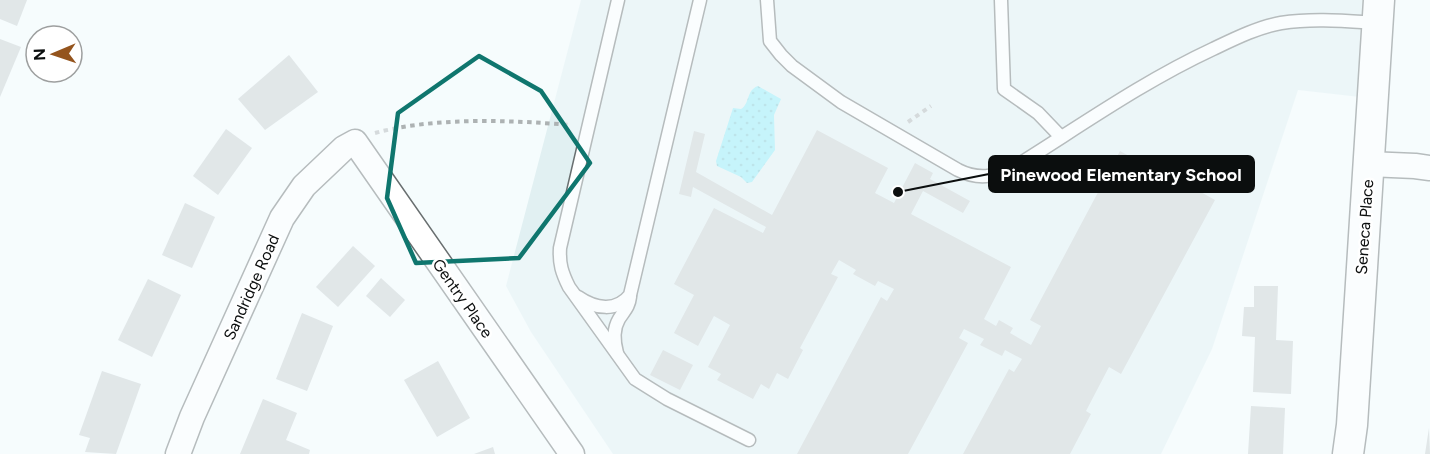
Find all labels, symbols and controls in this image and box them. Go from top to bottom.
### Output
north arrow [24,24,84,84]
text: N [30,48,49,61]
callout: Pinewood Elementary School [989,156,1254,192]
text: Pinewood Elementary School [1000,164,1242,186]
street label: Seneca Place [1352,179,1377,275]
street label: Sandridge Road [220,231,283,343]
street label: Gentry Place [428,255,497,342]

